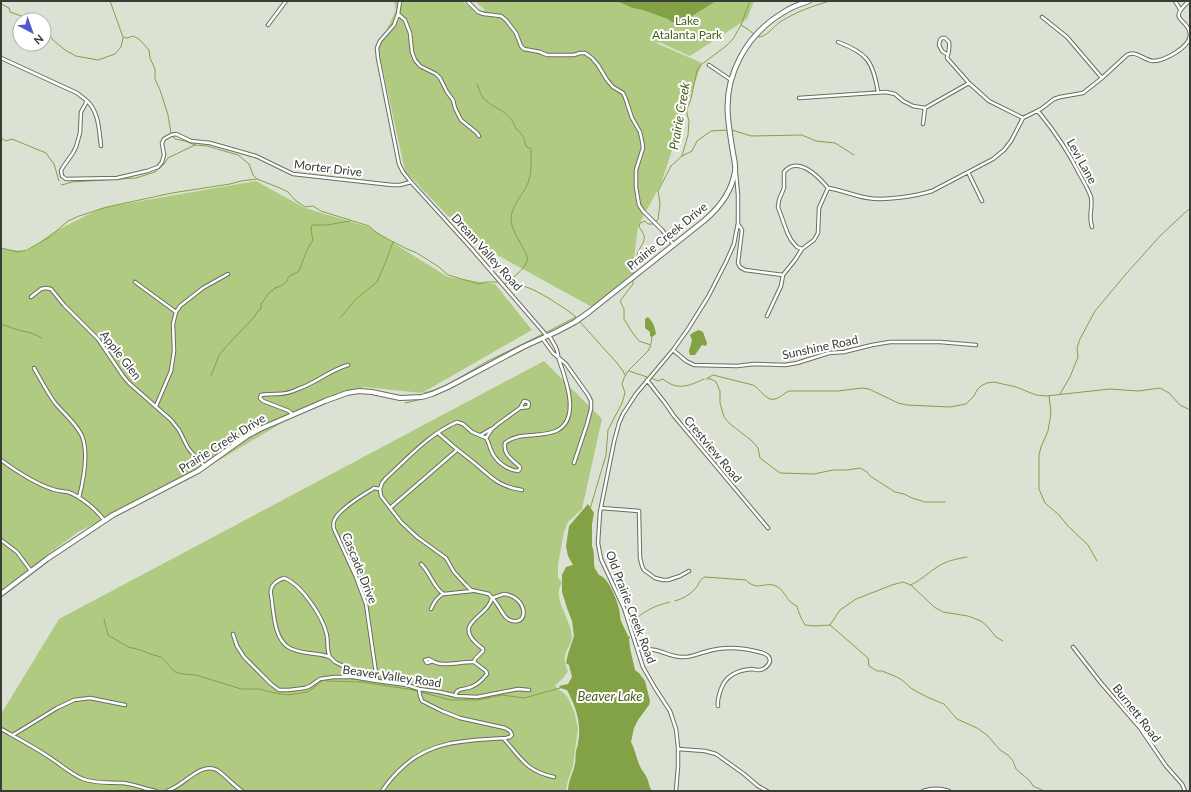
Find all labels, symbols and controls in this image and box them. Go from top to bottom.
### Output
north arrow [12,12,52,52]
park label: Lake Atalanta Park [652,13,723,42]
text: N [31,32,46,48]
water label: Prairie Creek [665,80,693,151]
street label: Levi Lane [1064,136,1100,186]
street label: Morter Drive [293,156,363,180]
street label: Prairie Creek Drive [624,199,710,273]
street label: Dream Valley Road [448,210,526,294]
street label: Apple Glen [97,327,145,383]
street label: Sunshine Road [781,332,859,362]
street label: Prairie Creek Drive [176,410,268,476]
street label: Crestview Road [681,413,745,485]
street label: Cascade Drive [339,530,381,606]
street label: Old Prairie Creek Road [603,549,659,665]
street label: Beaver Valley Road [342,662,442,690]
street label: Burnett Road [1110,681,1164,745]
water label: Beaver Lake [578,688,642,704]

